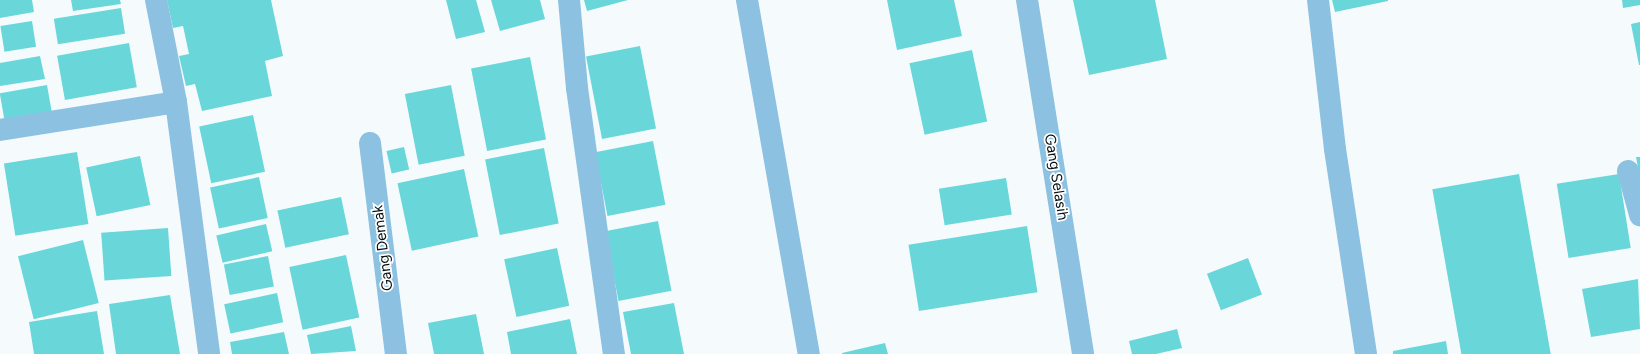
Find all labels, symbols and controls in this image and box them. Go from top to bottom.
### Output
street label: Gang Selasih [1040,133,1072,221]
street label: Gang Demak [369,204,397,292]

